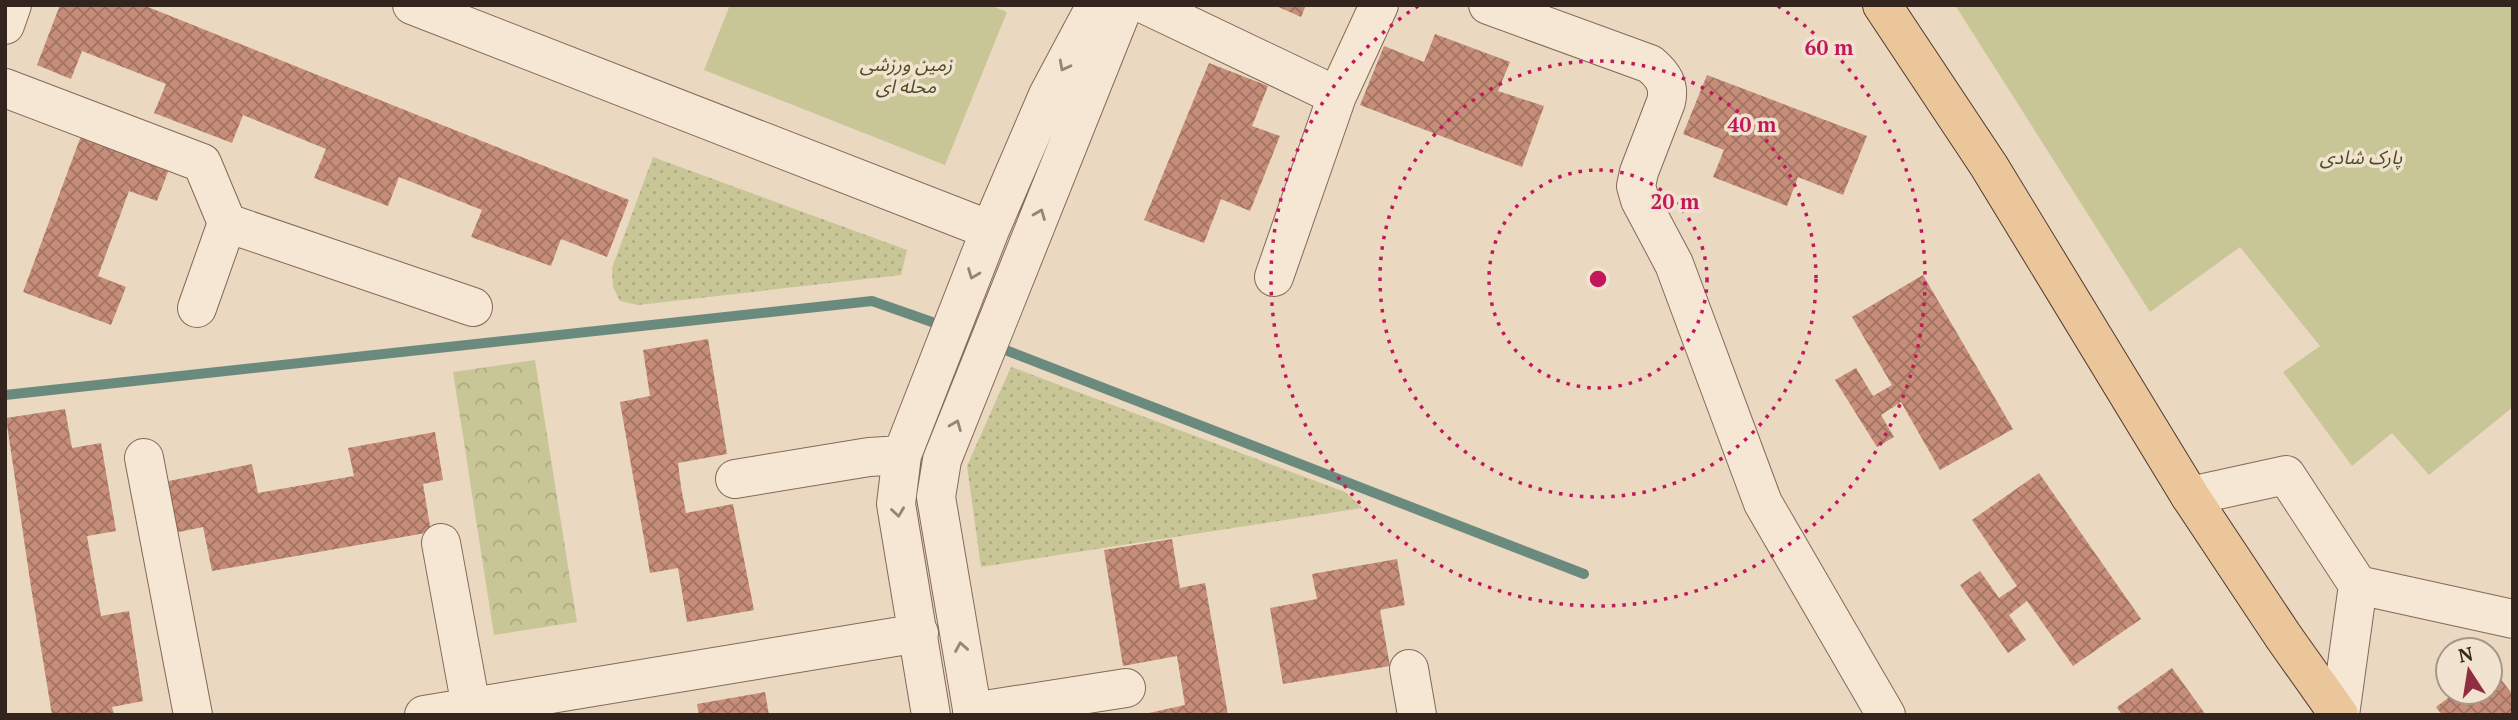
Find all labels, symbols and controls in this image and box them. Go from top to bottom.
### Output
text: 60 m [1805,33,1854,61]
park label: زمین ورزشی محله ای [860,51,953,98]
one-way arrow [1058,58,1072,71]
text: 40 m [1728,110,1777,138]
park label: پارک شادی [2320,144,2403,170]
text: 20 m [1651,187,1700,215]
one-way arrow [1032,209,1046,221]
one-way arrow [967,267,981,280]
centre of rings [1586,267,1610,291]
one-way arrow [948,420,962,433]
one-way arrow [891,506,906,518]
north arrow [2434,636,2504,706]
text: N [2456,640,2476,668]
one-way arrow [955,642,970,654]

